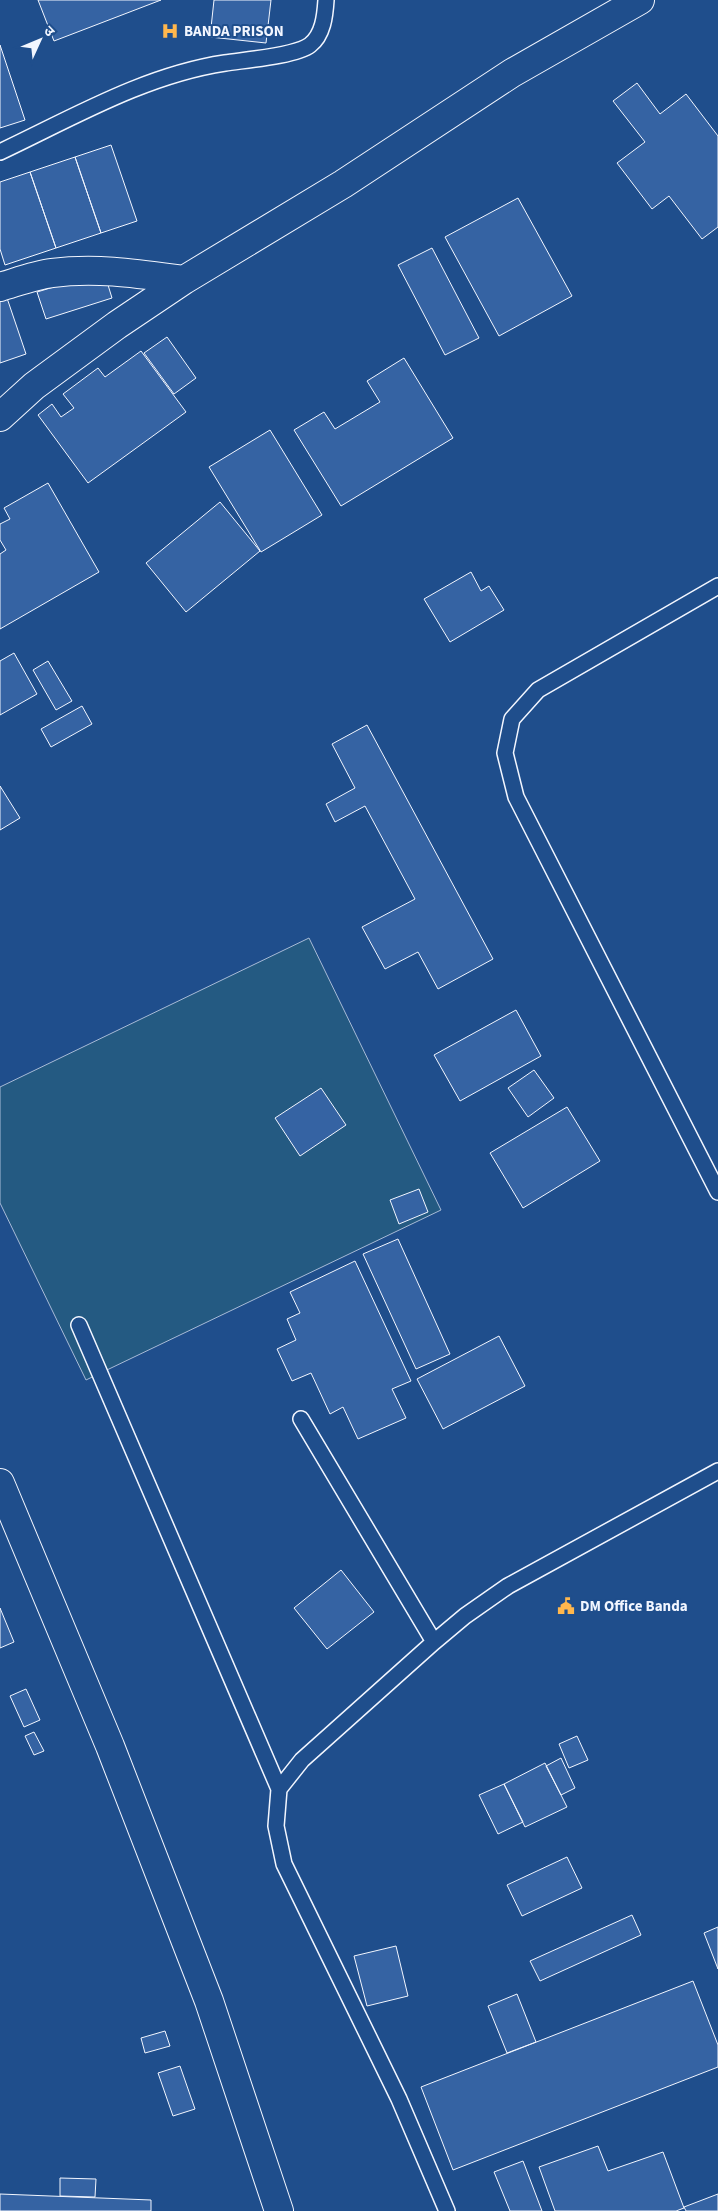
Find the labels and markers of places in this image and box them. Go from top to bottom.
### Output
hospital icon: BANDA PRISON [160,21,180,41]
place label: BANDA PRISON [184,21,284,42]
public building icon: DM Office Banda [556,1596,576,1616]
place label: DM Office Banda [580,1596,688,1617]

